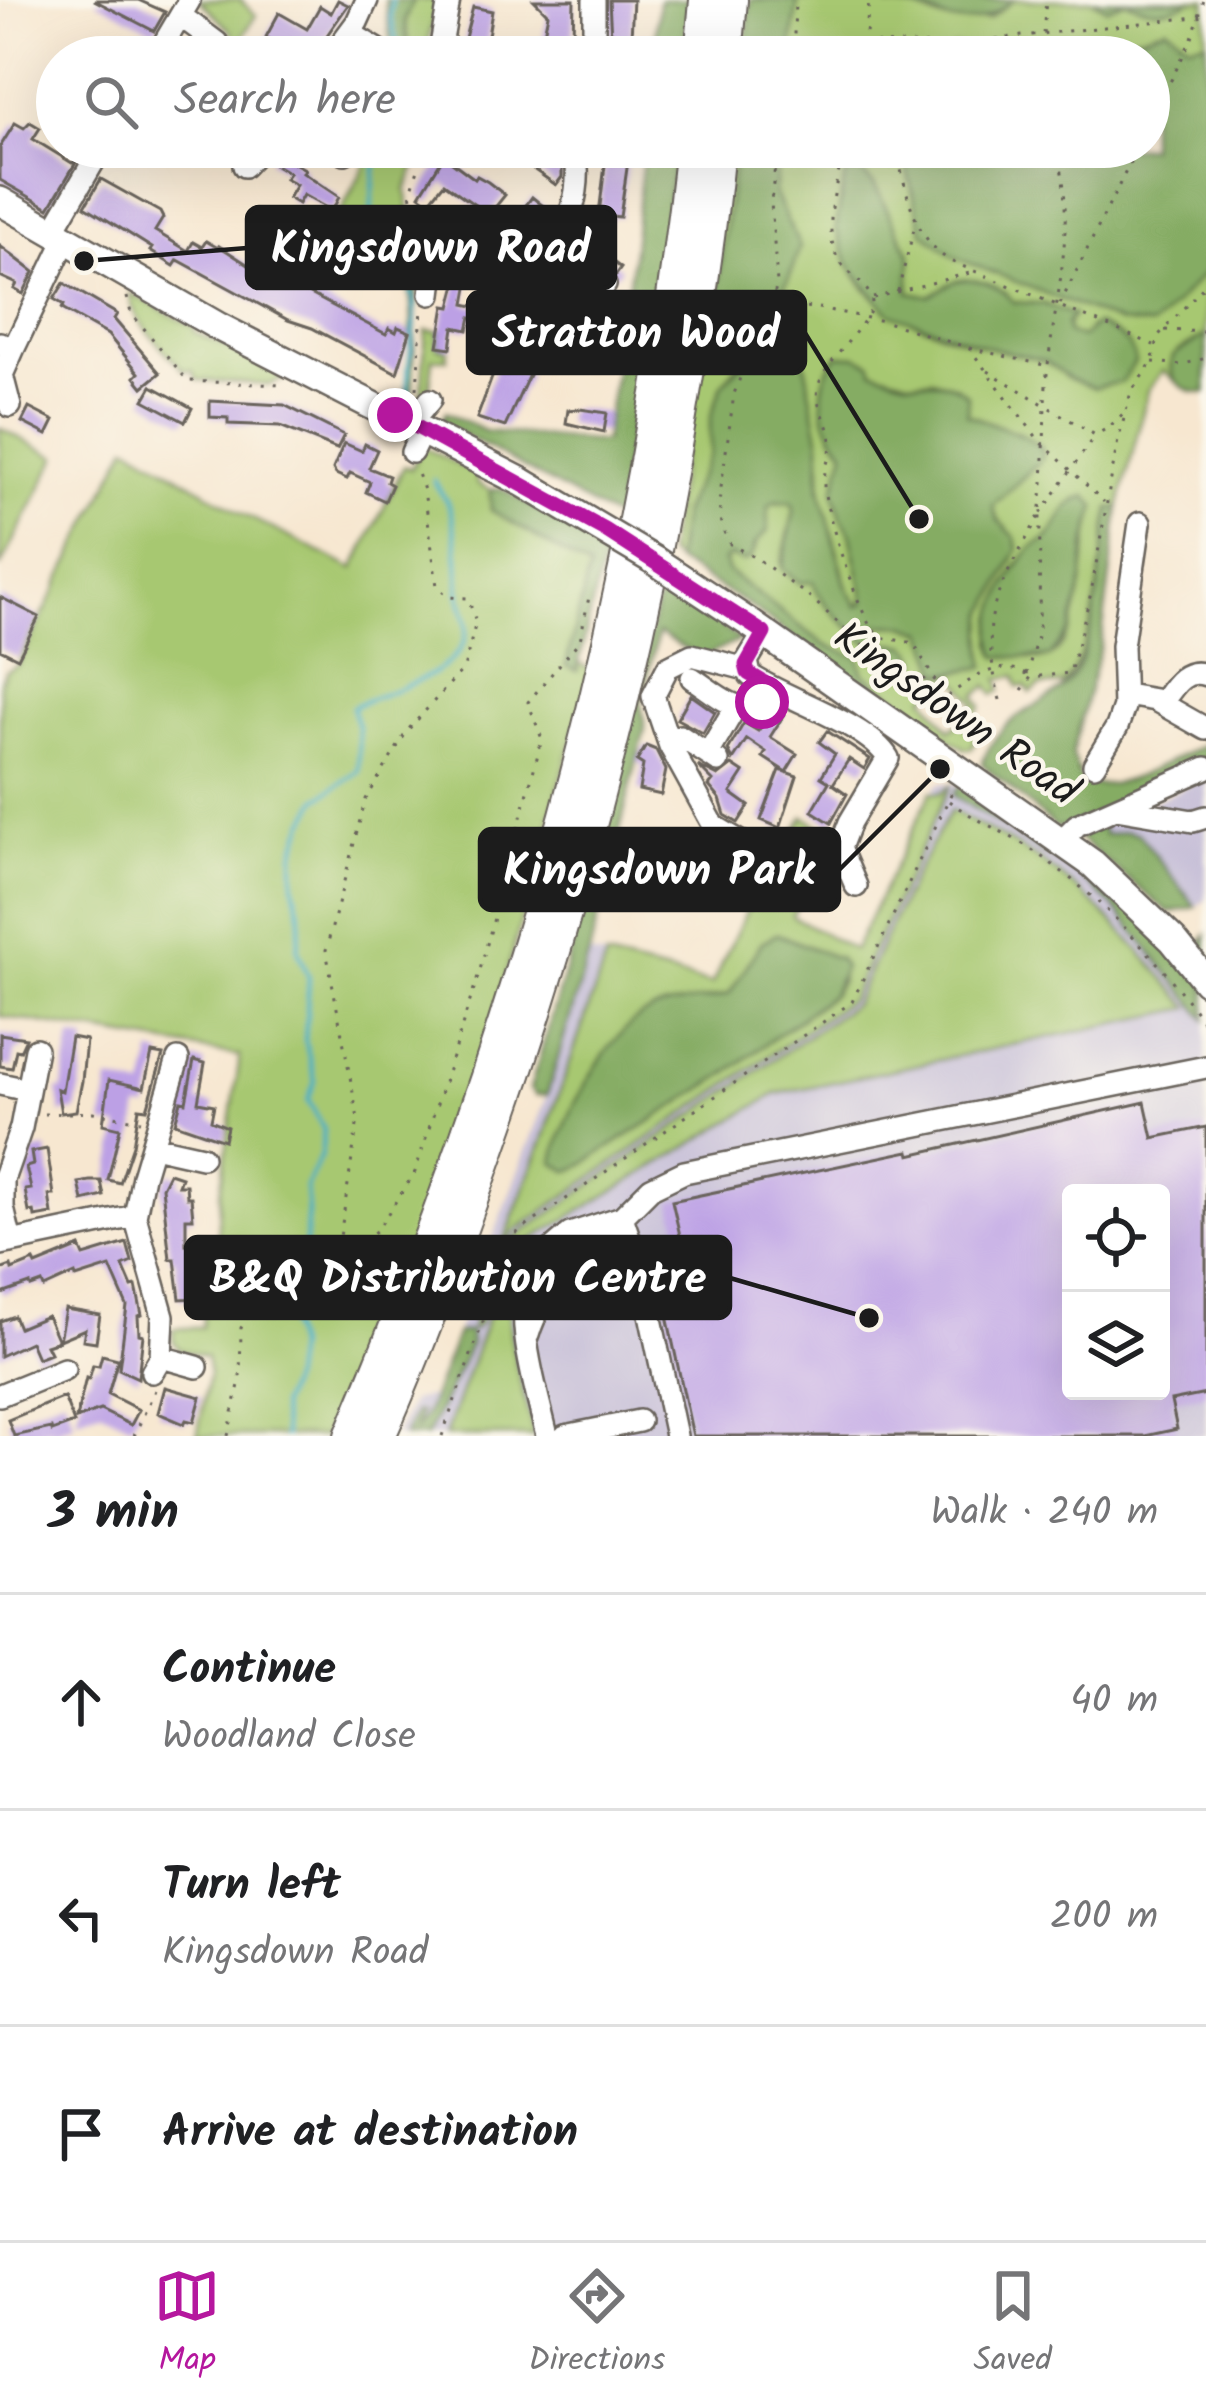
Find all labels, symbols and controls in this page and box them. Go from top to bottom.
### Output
search box [36,36,1170,168]
text: Search here [174,66,396,138]
icon: search [78,69,144,135]
callout: Kingsdown Road [247,207,615,288]
text: Kingsdown Road [271,215,592,287]
callout: Stratton Wood [468,292,805,373]
text: Stratton Wood [492,300,781,372]
route end [368,388,422,442]
street label: Kingsdown Road [818,605,1093,825]
route start [735,675,789,729]
callout: Kingsdown Park [480,829,839,910]
text: Kingsdown Park [503,837,817,909]
map controls [1062,1184,1170,1400]
button: locate [1062,1184,1170,1292]
callout: B&Q Distribution Centre [186,1237,730,1318]
text: B&Q Distribution Centre [210,1245,706,1317]
button: layers [1062,1292,1170,1400]
text: 3 min [48,1474,179,1555]
text: Walk · 240 m [931,1483,1158,1545]
text: Continue [162,1635,336,1707]
icon: ahead [48,1669,114,1735]
text: 40 m [1070,1671,1158,1733]
text: Woodland Close [162,1707,416,1769]
text: Turn left [162,1851,341,1923]
icon: left [48,1885,114,1951]
text: 200 m [1050,1887,1158,1949]
text: Kingsdown Road [162,1923,428,1985]
text: Arrive at destination [162,2098,578,2170]
icon: arrive [48,2101,114,2167]
tab: Map [154,2263,220,2388]
tab: Directions [528,2263,665,2388]
tab: Saved [974,2263,1052,2388]

